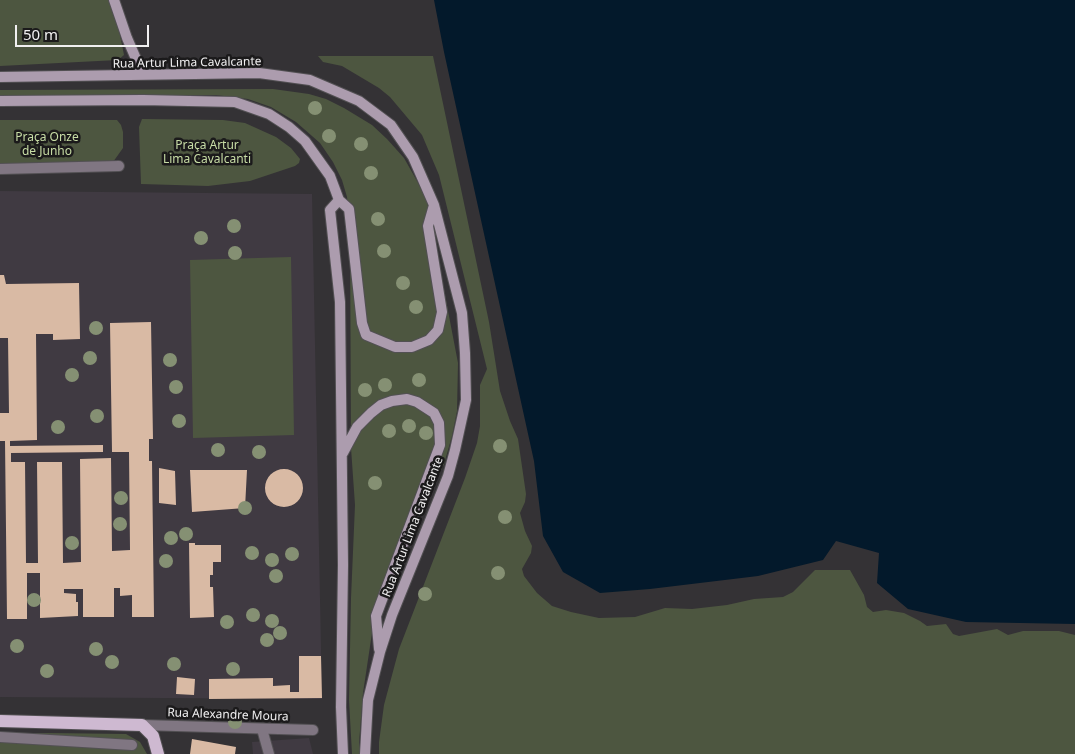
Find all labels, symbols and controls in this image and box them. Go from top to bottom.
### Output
scale bar [18,15,151,47]
text: 50 m [23,24,58,44]
street label: Rua Artur Lima Cavalcante [112,55,262,71]
park label: Praça Onze de Junho [15,131,79,159]
park label: Praça Artur Lima Cavalcanti [163,139,251,167]
street label: Rua Artur Lima Cavalcante [380,455,446,599]
street label: Rua Alexandre Moura [167,706,289,724]

